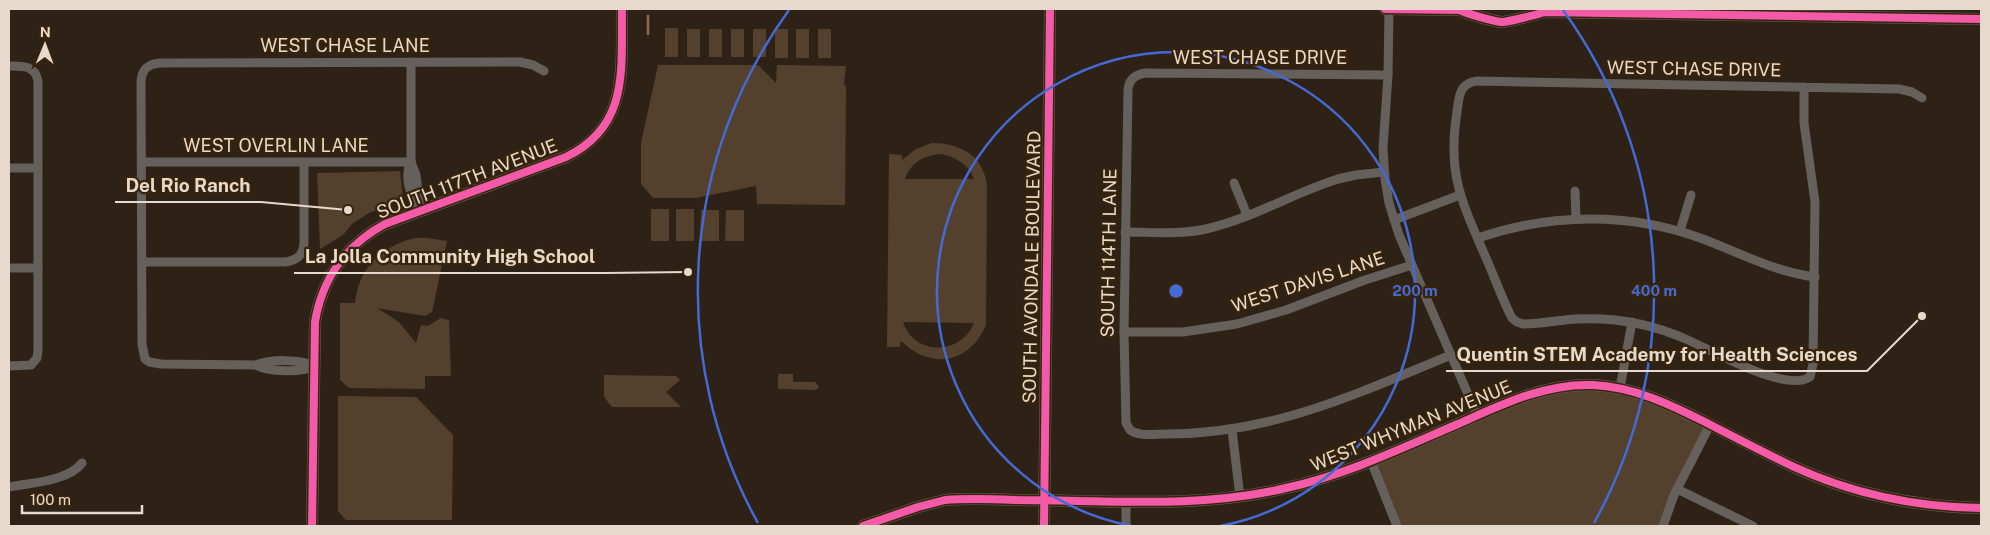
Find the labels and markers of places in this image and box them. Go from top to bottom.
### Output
callout: Del Rio Ranch [115,168,261,202]
callout: La Jolla Community High School [294,239,605,273]
centre of rings [1167,282,1185,300]
callout: Quentin STEM Academy for Health Sciences [1446,337,1867,371]

